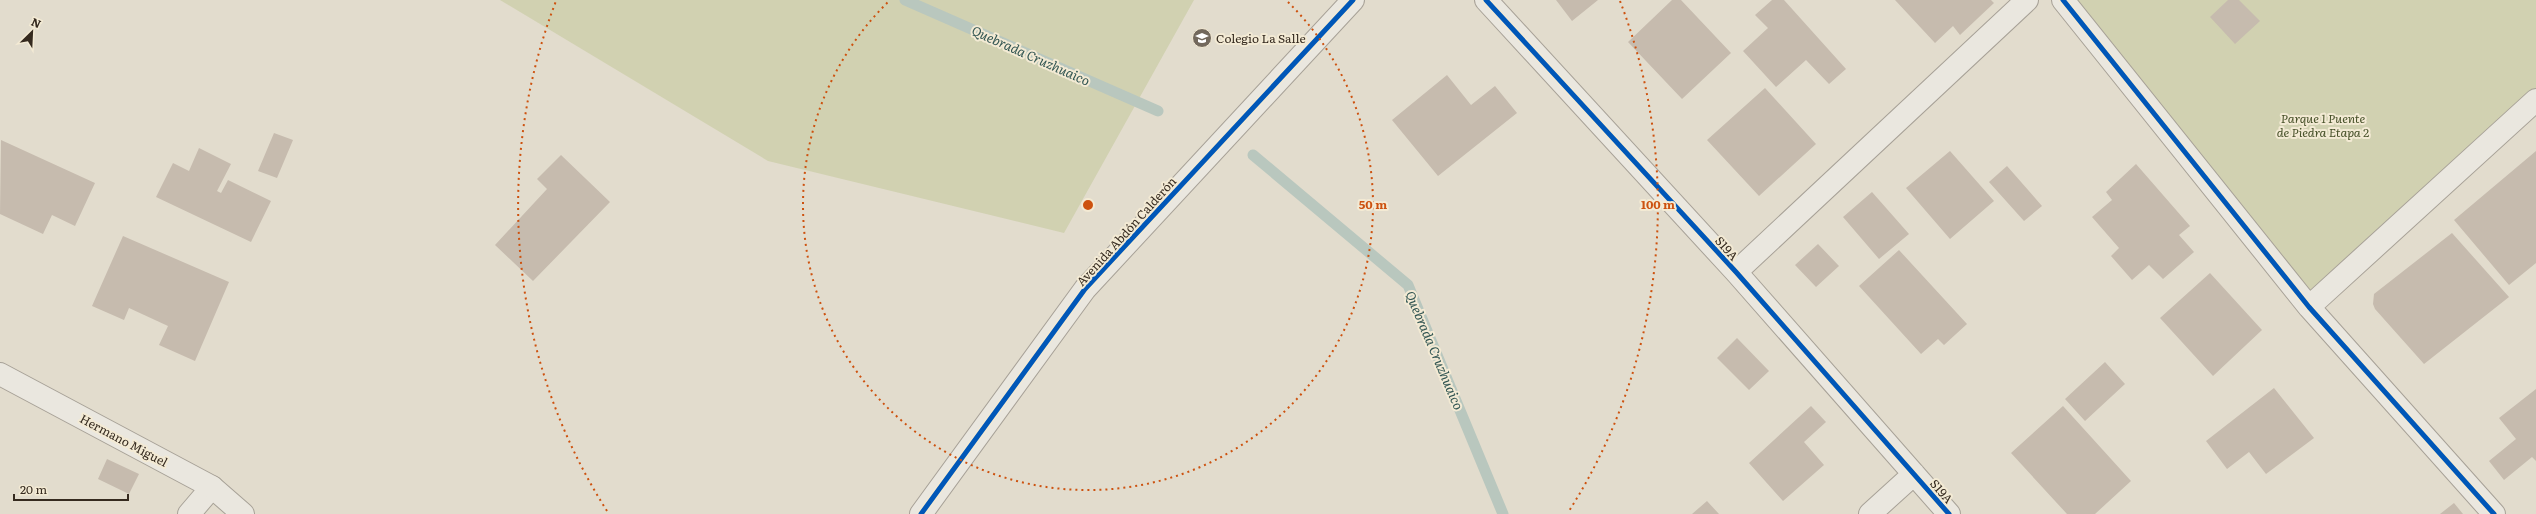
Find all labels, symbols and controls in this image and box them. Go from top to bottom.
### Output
north arrow [12,12,52,52]
text: N [29,13,44,31]
water label: Quebrada Cruzhuaico [969,20,1093,90]
school or university icon: Colegio La Salle [1191,27,1213,49]
place label: Colegio La Salle [1216,29,1306,47]
park label: Parque 1 Puente de Piedra Etapa 2 [2277,109,2369,141]
street label: Avenida Abdón Calderón [1072,172,1180,290]
text: 50 m [1359,195,1387,213]
text: 100 m [1641,195,1675,213]
centre of rings [1081,198,1095,212]
street label: S19A [1711,232,1743,264]
water label: Quebrada Cruzhuaico [1401,288,1469,412]
street label: Hermano Miguel [77,409,171,471]
street label: S19A [1926,475,1958,507]
scale bar [14,476,128,502]
text: 20 m [20,480,47,498]

